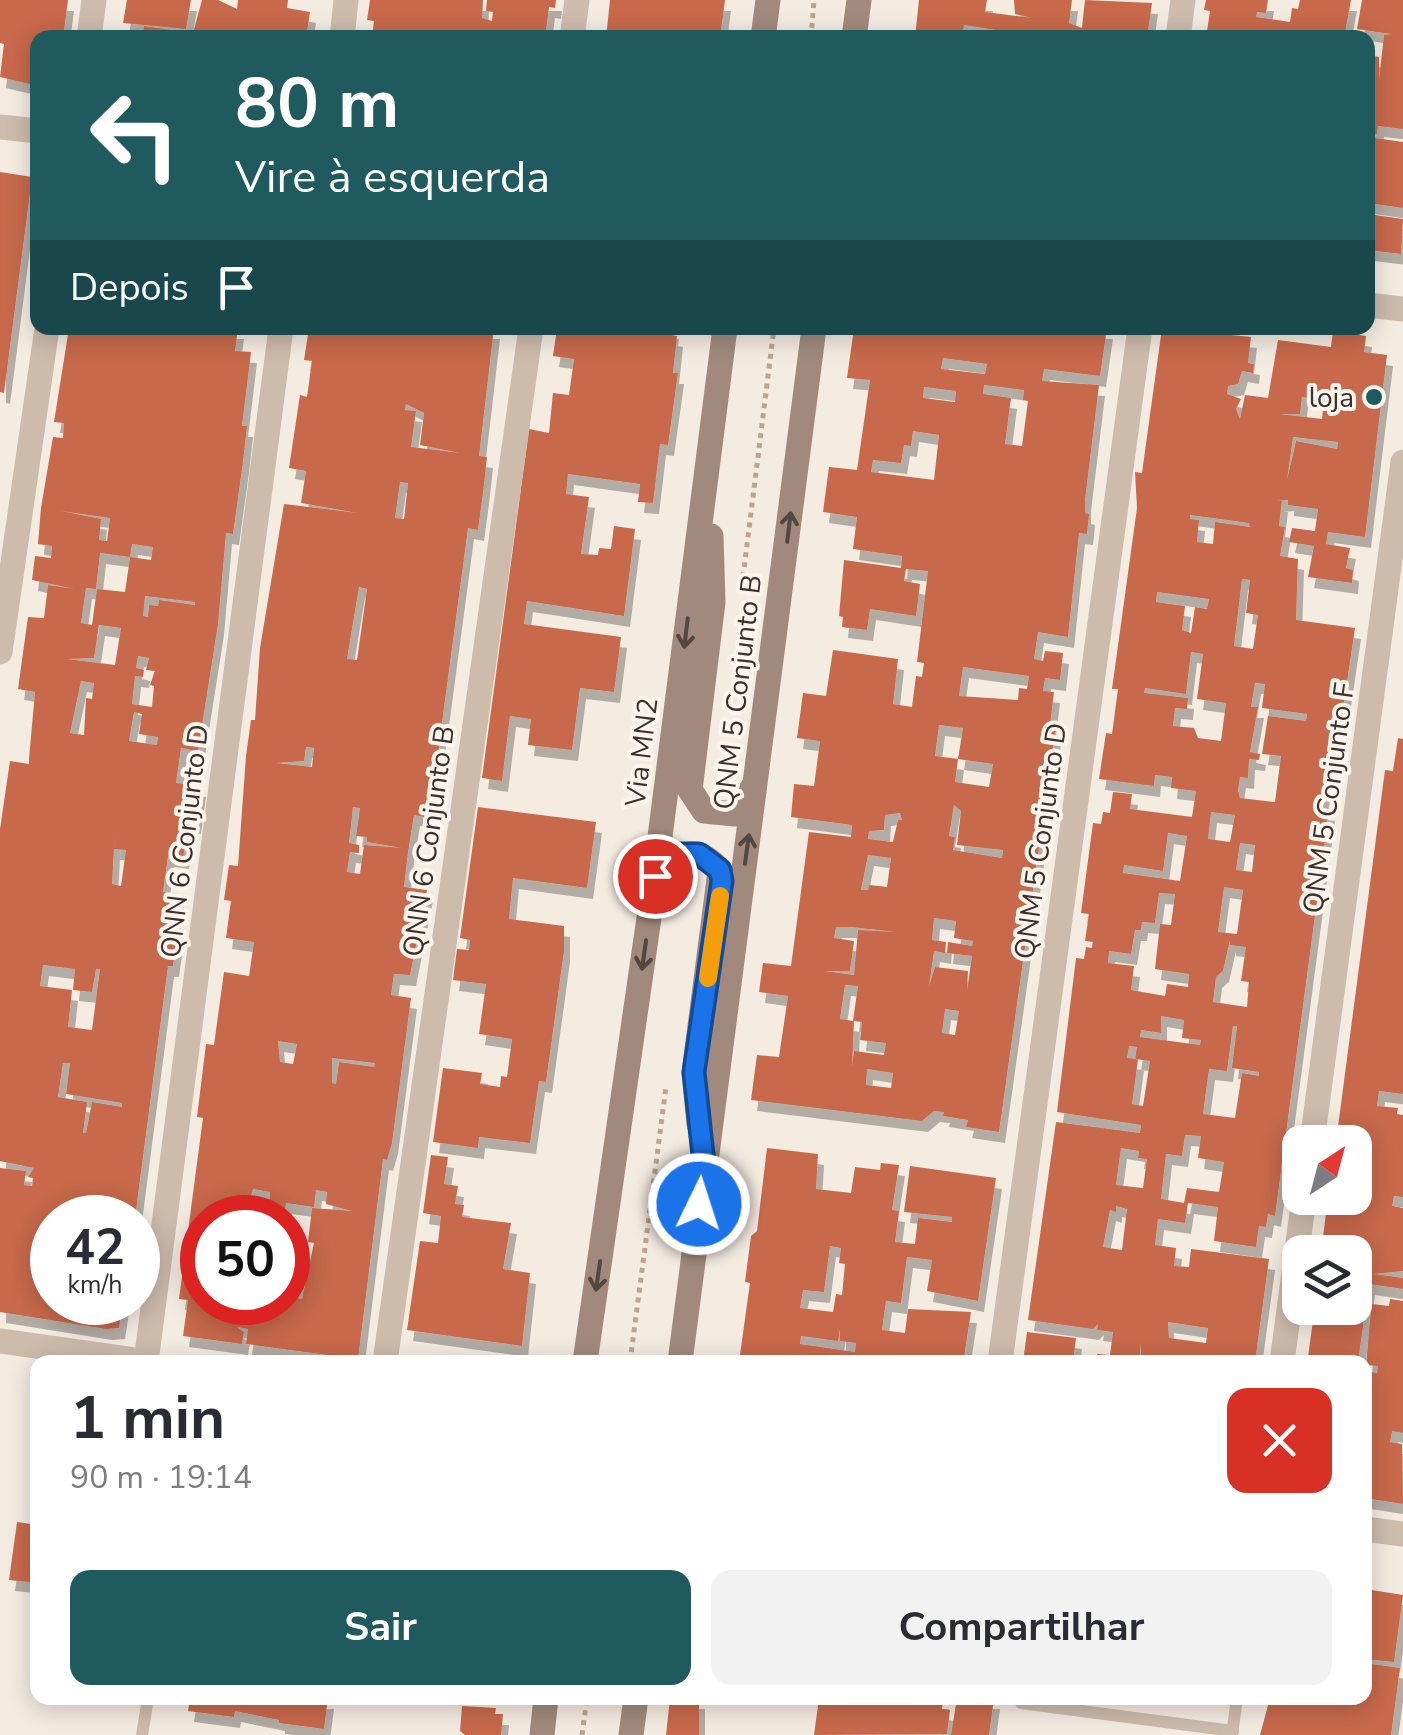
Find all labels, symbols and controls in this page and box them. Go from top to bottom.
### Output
text: 80 m [235,56,399,152]
icon: left [70,70,200,200]
text: Vire à esquerda [235,147,550,208]
icon: arrive [209,260,264,315]
text: Depois [70,262,189,313]
place label: loja [1309,379,1354,417]
marker: loja [1363,386,1385,408]
one-way arrow [780,511,798,544]
street label: QNM 5 Conjunto B [705,573,771,812]
one-way arrow [677,616,695,648]
street label: QNM 5 Conjunto F [1294,680,1364,916]
street label: Via MN2 [616,696,668,810]
street label: QNM 5 Conjunto D [1006,721,1076,962]
street label: QNN 6 Conjunto D [152,722,218,960]
street label: QNN 6 Conjunto B [394,723,464,959]
pin [613,834,698,919]
one-way arrow [738,834,756,866]
icon: arrive [628,849,683,904]
one-way arrow [634,938,652,970]
north arrow [1282,1125,1372,1215]
map controls [1282,1125,1372,1325]
position arrow [647,1152,751,1256]
speed limit sign: 50 [180,1195,310,1325]
text: 42 [65,1213,125,1282]
button: layers [1282,1235,1372,1325]
one-way arrow [588,1260,606,1292]
text: km/h [67,1268,123,1302]
text: 1 min [70,1377,225,1459]
button: close [1227,1388,1332,1493]
text: 90 m · 19:14 [70,1456,252,1499]
button: Sair [70,1570,691,1685]
button: Compartilhar [711,1570,1332,1685]

